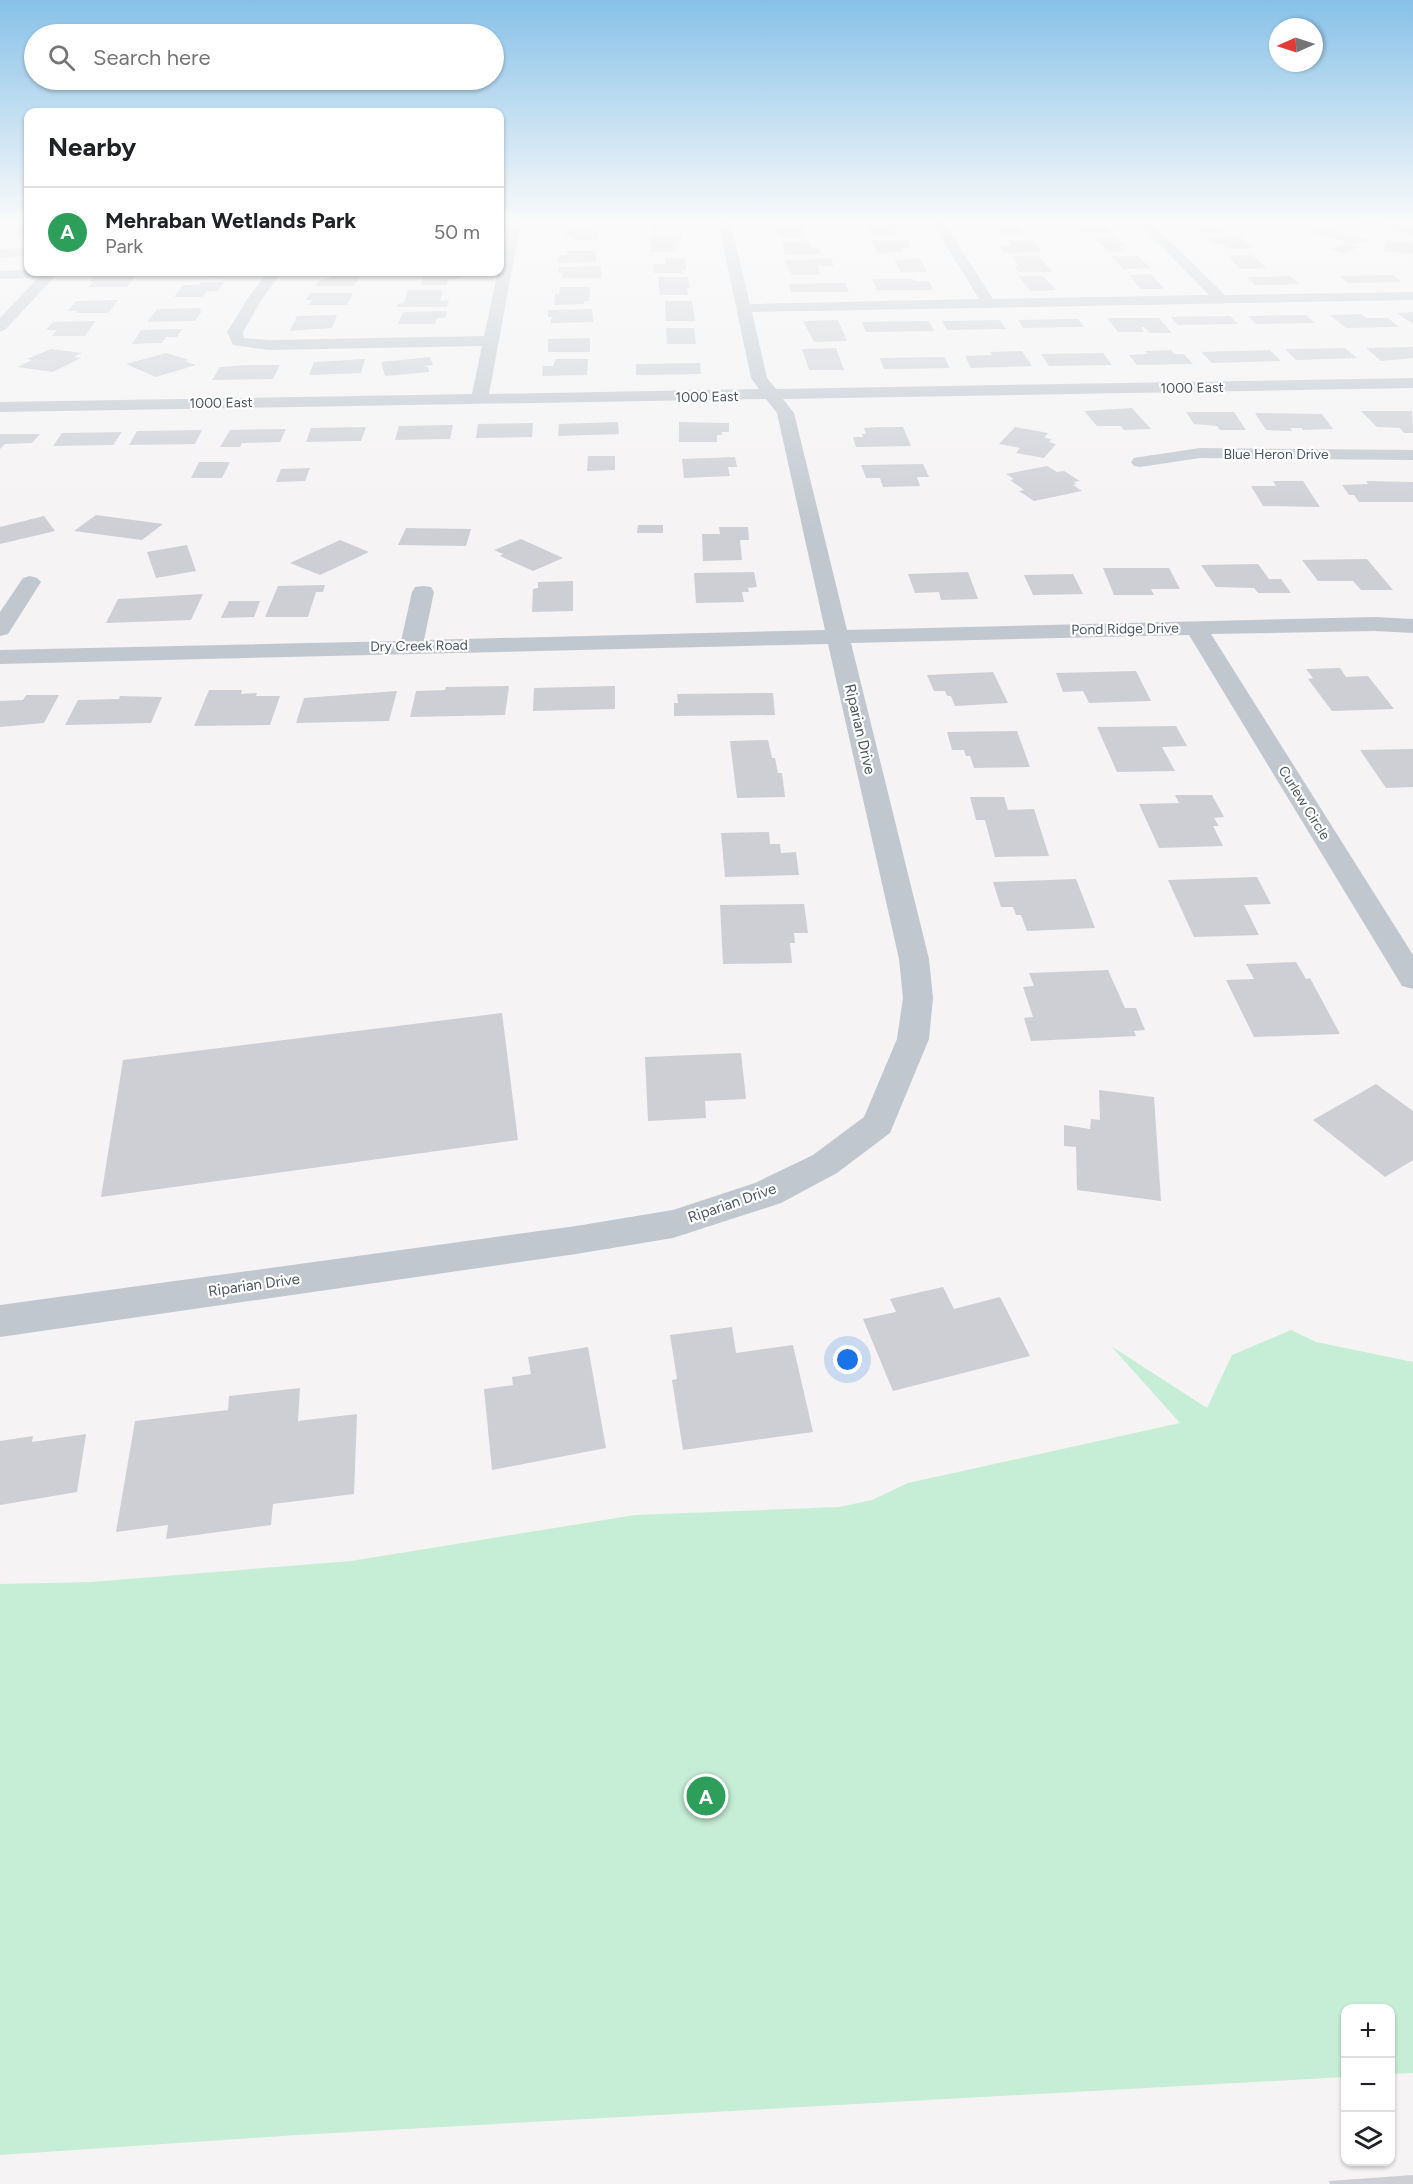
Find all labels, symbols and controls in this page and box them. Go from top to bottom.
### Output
north arrow [1269,18,1323,72]
search box [24,24,504,90]
icon: search [45,41,78,74]
text: Search here [93,44,211,71]
text: Nearby [48,131,136,163]
text: Mehraban Wetlands Park [105,207,356,234]
text: A [60,220,75,244]
text: 50 m [434,220,480,244]
text: Park [105,234,143,258]
street label: 1000 East [1160,379,1224,397]
street label: 1000 East [675,388,739,406]
street label: 1000 East [189,394,253,412]
street label: Blue Heron Drive [1223,446,1329,463]
street label: Pond Ridge Drive [1071,620,1179,638]
street label: Dry Creek Road [370,637,468,655]
street label: Riparian Drive [841,682,879,776]
street label: Curlew Circle [1275,763,1334,843]
street label: Riparian Drive [685,1179,779,1227]
street label: Riparian Drive [207,1270,301,1300]
your location [833,1345,862,1374]
pin: A [686,1774,726,1818]
map controls [1341,2004,1395,2166]
button: + [1341,2004,1395,2058]
button: − [1341,2058,1395,2112]
button: layers [1341,2112,1395,2166]

